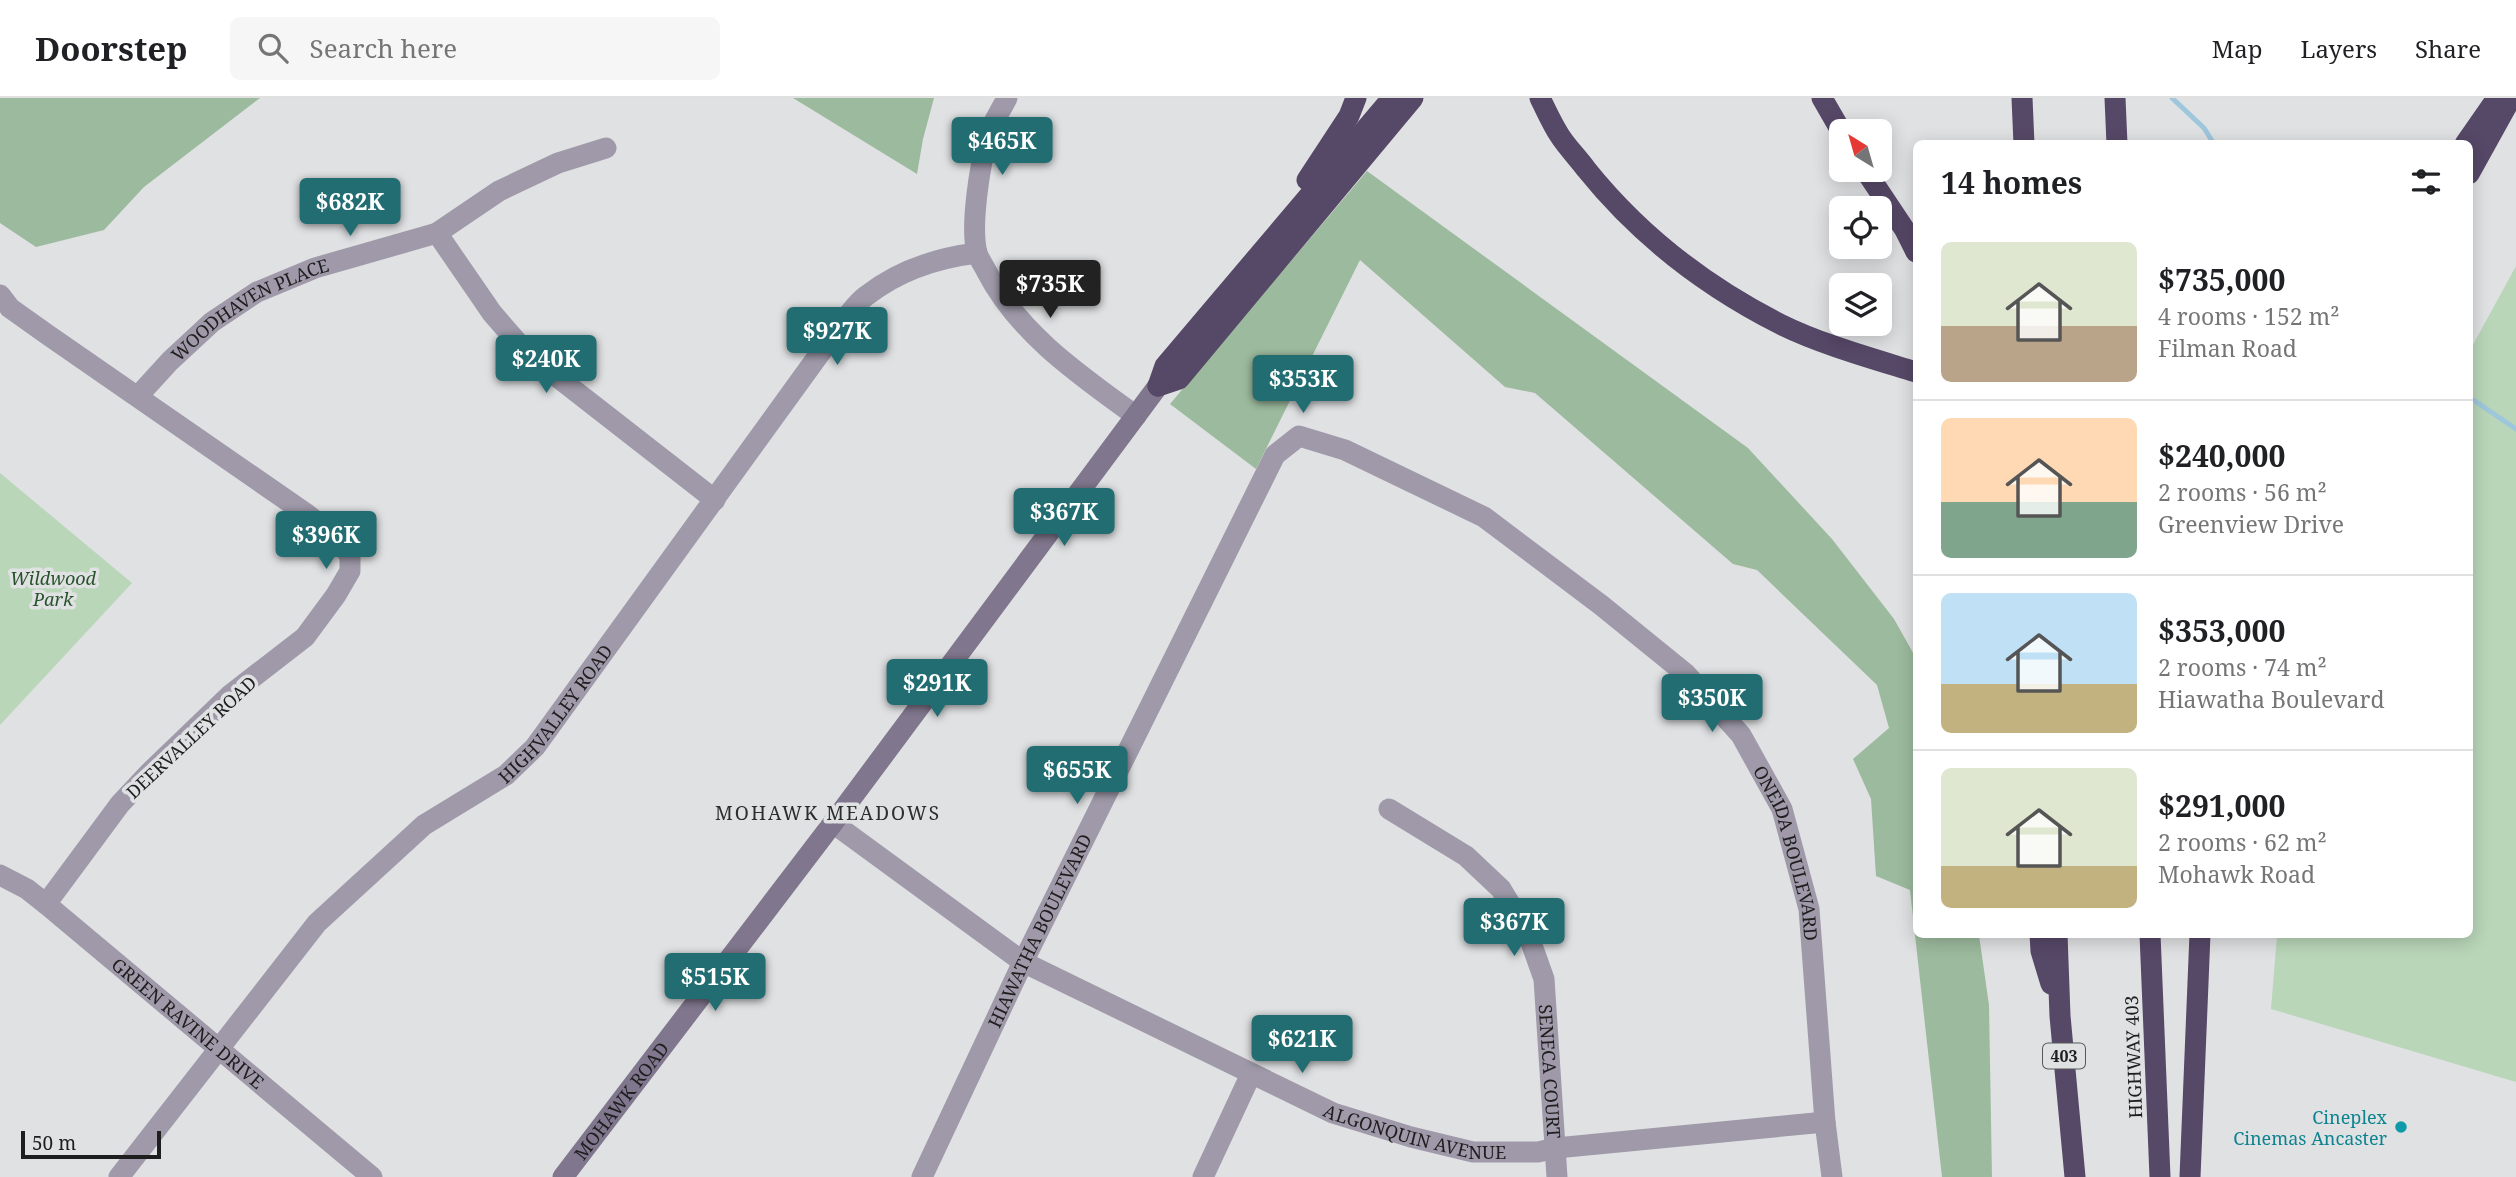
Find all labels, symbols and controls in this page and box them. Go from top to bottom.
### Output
search box [230,17,720,80]
text: Doorstep [35,26,188,71]
icon: search [254,29,292,67]
text: Search here [310,30,457,66]
text: Map [2212,32,2263,65]
text: Layers [2301,32,2377,65]
text: Share [2415,32,2481,65]
pin: $465K [953,118,1051,177]
north arrow [1829,119,1892,182]
map controls [1829,119,1892,336]
text: $465K [968,124,1036,156]
text: 14 homes [1941,162,2082,203]
icon: filters [2407,163,2445,201]
pin: $682K [301,178,399,238]
text: $682K [316,185,384,217]
button: locate [1829,196,1892,259]
street label: WOODHAVEN PLACE [166,253,331,366]
text: $735,000 [2158,259,2285,300]
pin: $735K [1001,260,1099,320]
text: $735K [1016,267,1084,299]
icon: home [1997,270,2081,354]
button: layers [1829,273,1892,336]
text: 4 rooms · 152 m² [2158,300,2340,332]
pin: $927K [788,308,886,367]
text: $927K [803,314,871,346]
text: Filman Road [2158,332,2297,364]
pin: $240K [497,336,595,395]
text: $240K [512,342,580,374]
pin: $353K [1254,356,1352,415]
text: $353K [1269,362,1337,394]
text: $240,000 [2158,435,2285,476]
icon: home [1997,446,2081,530]
text: 2 rooms · 56 m² [2158,476,2327,508]
pin: $367K [1015,489,1113,548]
text: $367K [1030,495,1098,527]
text: Greenview Drive [2158,508,2344,540]
pin: $396K [277,512,375,571]
text: $396K [292,518,360,550]
park label: Wildwood Park [10,566,97,611]
text: $353,000 [2158,610,2285,651]
icon: home [1997,621,2081,705]
street label: HIGHVALLEY ROAD [493,640,617,788]
text: 2 rooms · 74 m² [2158,651,2327,683]
pin: $291K [888,660,986,719]
text: $291K [903,666,971,698]
street label: DEERVALLEY ROAD [121,670,261,804]
pin: $350K [1663,674,1761,734]
text: $350K [1678,681,1746,713]
text: Hiawatha Boulevard [2158,683,2385,715]
pin: $655K [1028,746,1126,806]
text: $655K [1043,753,1111,785]
street label: ONEIDA BOULEVARD [1748,761,1823,942]
text: $291,000 [2158,785,2285,826]
icon: home [1997,796,2081,880]
district label: MOHAWK MEADOWS [715,800,941,826]
text: 2 rooms · 62 m² [2158,826,2327,858]
street label: HIAWATHA BOULEVARD [982,830,1097,1031]
text: Mohawk Road [2158,858,2315,890]
pin: $367K [1465,898,1563,958]
text: $367K [1480,905,1548,937]
street label: GREEN RAVINE DRIVE [107,952,269,1094]
pin: $515K [666,954,764,1013]
text: $515K [681,960,749,992]
street label: HIGHWAY 403 [2119,995,2147,1119]
street label: SENECA COURT [1534,1003,1566,1139]
pin: $621K [1253,1016,1351,1075]
text: $621K [1268,1022,1336,1054]
street label: MOHAWK ROAD [569,1037,674,1165]
road number: 403 [2043,1044,2085,1068]
street label: ALGONQUIN AVENUE [1320,1098,1506,1164]
place label: Cineplex Cinemas Ancaster [2233,1105,2388,1150]
marker: Cineplex Cinemas Ancaster [2393,1119,2409,1135]
scale bar [21,1128,161,1160]
text: 50 m [32,1130,76,1156]

